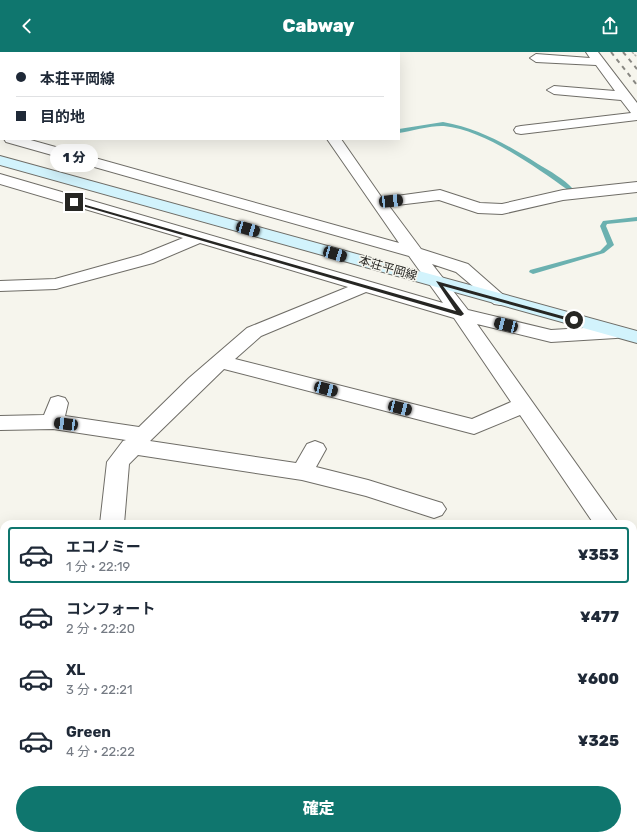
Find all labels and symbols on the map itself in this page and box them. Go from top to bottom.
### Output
callout: 1 分 [50,144,98,172]
route end [65,193,83,211]
car [378,194,404,208]
car [235,220,261,238]
car [322,245,348,263]
street label: 本荘平岡線 [357,253,419,283]
route start [565,311,583,329]
car [493,316,519,334]
car [313,380,339,398]
car [387,399,413,417]
car [53,417,79,431]

